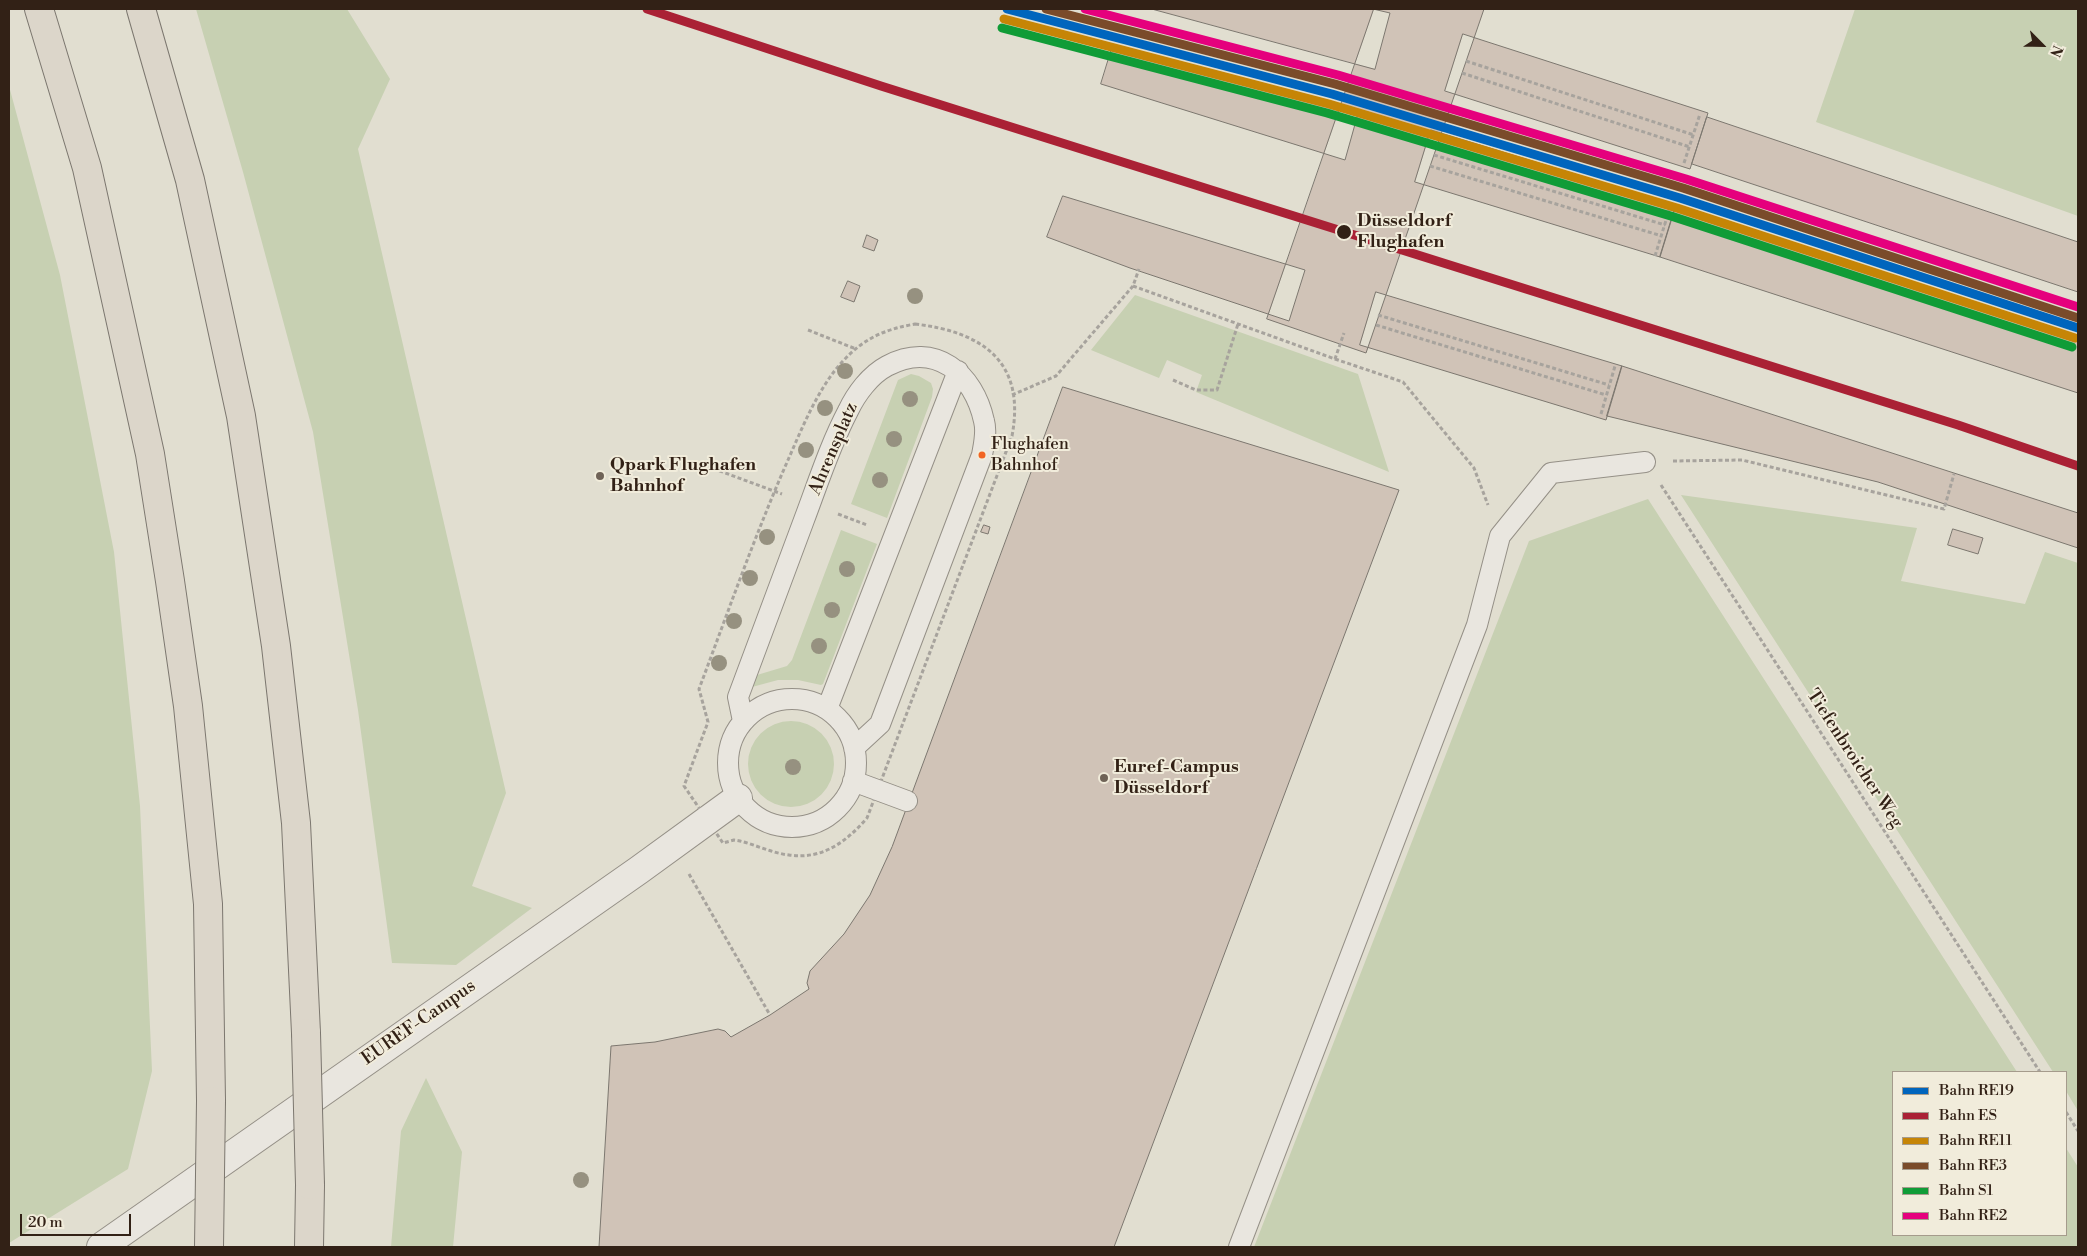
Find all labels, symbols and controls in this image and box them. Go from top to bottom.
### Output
north arrow [2017,20,2067,70]
text: N [2045,42,2066,59]
place label: Düsseldorf Flughafen [1357,211,1451,253]
marker: Düsseldorf Flughafen [1335,223,1353,241]
street label: Ahrensplatz [805,400,863,498]
place label: Flughafen Bahnhof [991,435,1069,475]
marker: Flughafen Bahnhof [977,450,987,460]
place label: Qpark Flughafen Bahnhof [610,455,756,498]
marker: Qpark Flughafen Bahnhof [594,470,606,482]
street label: Tiefenbroicher Weg [1801,685,1907,833]
place label: Euref-Campus Düsseldorf [1114,757,1239,800]
marker: Euref-Campus Düsseldorf [1098,772,1110,784]
street label: EUREF-Campus [358,976,480,1070]
legend [1892,1071,2067,1236]
text: Bahn RE19 [1939,1081,2014,1100]
text: Bahn ES [1939,1106,1997,1125]
text: Bahn RE11 [1939,1131,2012,1150]
text: Bahn RE3 [1939,1156,2007,1175]
text: Bahn S1 [1939,1181,1993,1200]
scale bar [22,1204,134,1236]
text: Bahn RE2 [1939,1206,2007,1225]
text: 20 m [28,1213,63,1232]

